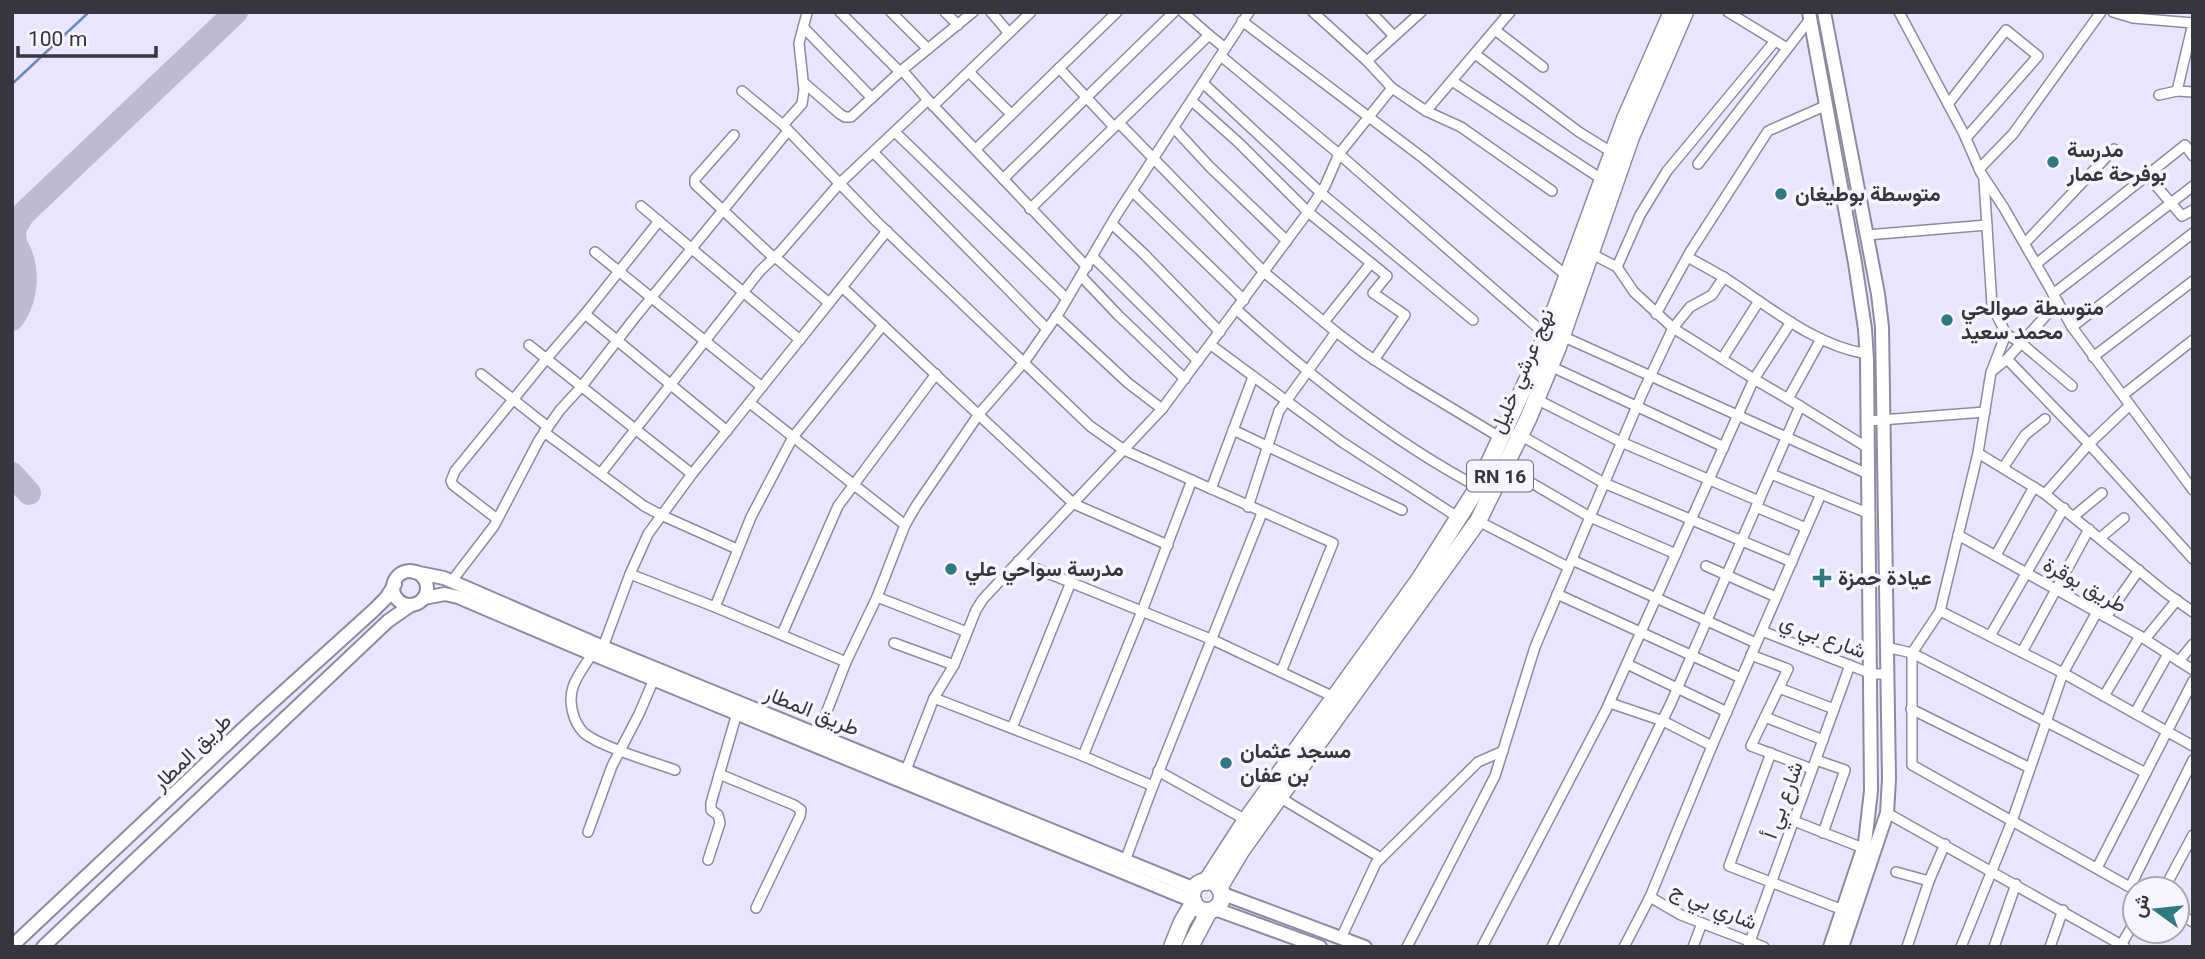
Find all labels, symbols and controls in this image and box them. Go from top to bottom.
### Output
scale bar [18,14,156,58]
text: 100 m [28,24,87,57]
place label: مدرسة بوفرحة عمار [2066,135,2167,192]
marker: مدرسة بوفرحة عمار [2045,154,2061,170]
place label: متوسطة بوطيغان [1795,179,1941,212]
marker: متوسطة بوطيغان [1773,186,1789,202]
place label: متوسطة صوالحي محمد سعيد [1961,293,2104,350]
street label: نهج عرشي خليل [1482,304,1565,439]
marker: متوسطة صوالحي محمد سعيد [1939,312,1955,328]
road number: RN 16 [1467,461,1533,491]
street label: طريق بوقرة [2036,550,2132,623]
place label: مدرسة سواحي علي [965,554,1124,587]
marker: مدرسة سواحي علي [943,561,959,577]
place label: عيادة حمزة [1838,563,1932,596]
marker: عيادة حمزة [1812,568,1832,588]
street label: شارع بي ي [1774,606,1870,669]
street label: طريق المطار [758,678,864,746]
street label: طريق المطار [145,706,240,800]
place label: مسجد عثمان بن عفان [1240,736,1351,793]
marker: مسجد عثمان بن عفان [1218,755,1234,771]
street label: شارع بي أ [1755,757,1814,844]
street label: شاري بي ج [1665,874,1762,940]
north arrow [2121,875,2191,945]
text: ش [2125,891,2159,921]

